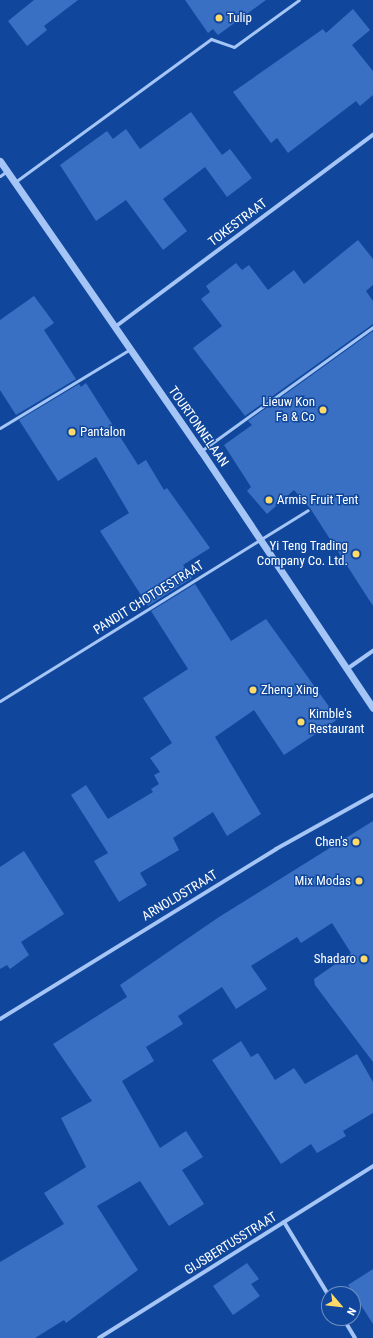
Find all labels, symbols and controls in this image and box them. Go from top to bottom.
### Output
place label: Tulip [227,10,252,26]
marker: Tulip [214,13,224,23]
street label: TOKESTRAAT [206,196,270,250]
street label: TOURTONNELAAN [165,384,231,470]
place label: Lieuw Kon Fa & Co [262,395,315,426]
marker: Lieuw Kon Fa & Co [318,405,328,415]
place label: Pantalon [80,424,126,440]
marker: Pantalon [67,427,77,437]
place label: Armis Fruit Tent [277,492,359,508]
marker: Armis Fruit Tent [264,495,274,505]
place label: Yi Teng Trading Company Co. Ltd. [257,539,348,570]
marker: Yi Teng Trading Company Co. Ltd. [351,549,361,559]
street label: PANDIT CHOTOESTRAAT [91,558,207,638]
place label: Zheng Xing [261,682,319,698]
marker: Zheng Xing [248,685,258,695]
place label: Kimble's Restaurant [309,707,364,738]
marker: Kimble's Restaurant [296,717,306,727]
place label: Chen's [315,834,348,850]
marker: Chen's [351,837,361,847]
street label: ARNOLDSTRAAT [139,867,221,925]
place label: Mix Modas [295,873,351,889]
marker: Mix Modas [354,876,364,886]
place label: Shadaro [314,951,356,967]
marker: Shadaro [359,954,369,964]
street label: GIJSBERTUSSTRAAT [182,1209,280,1279]
north arrow [321,1286,361,1326]
text: N [344,1305,358,1317]

